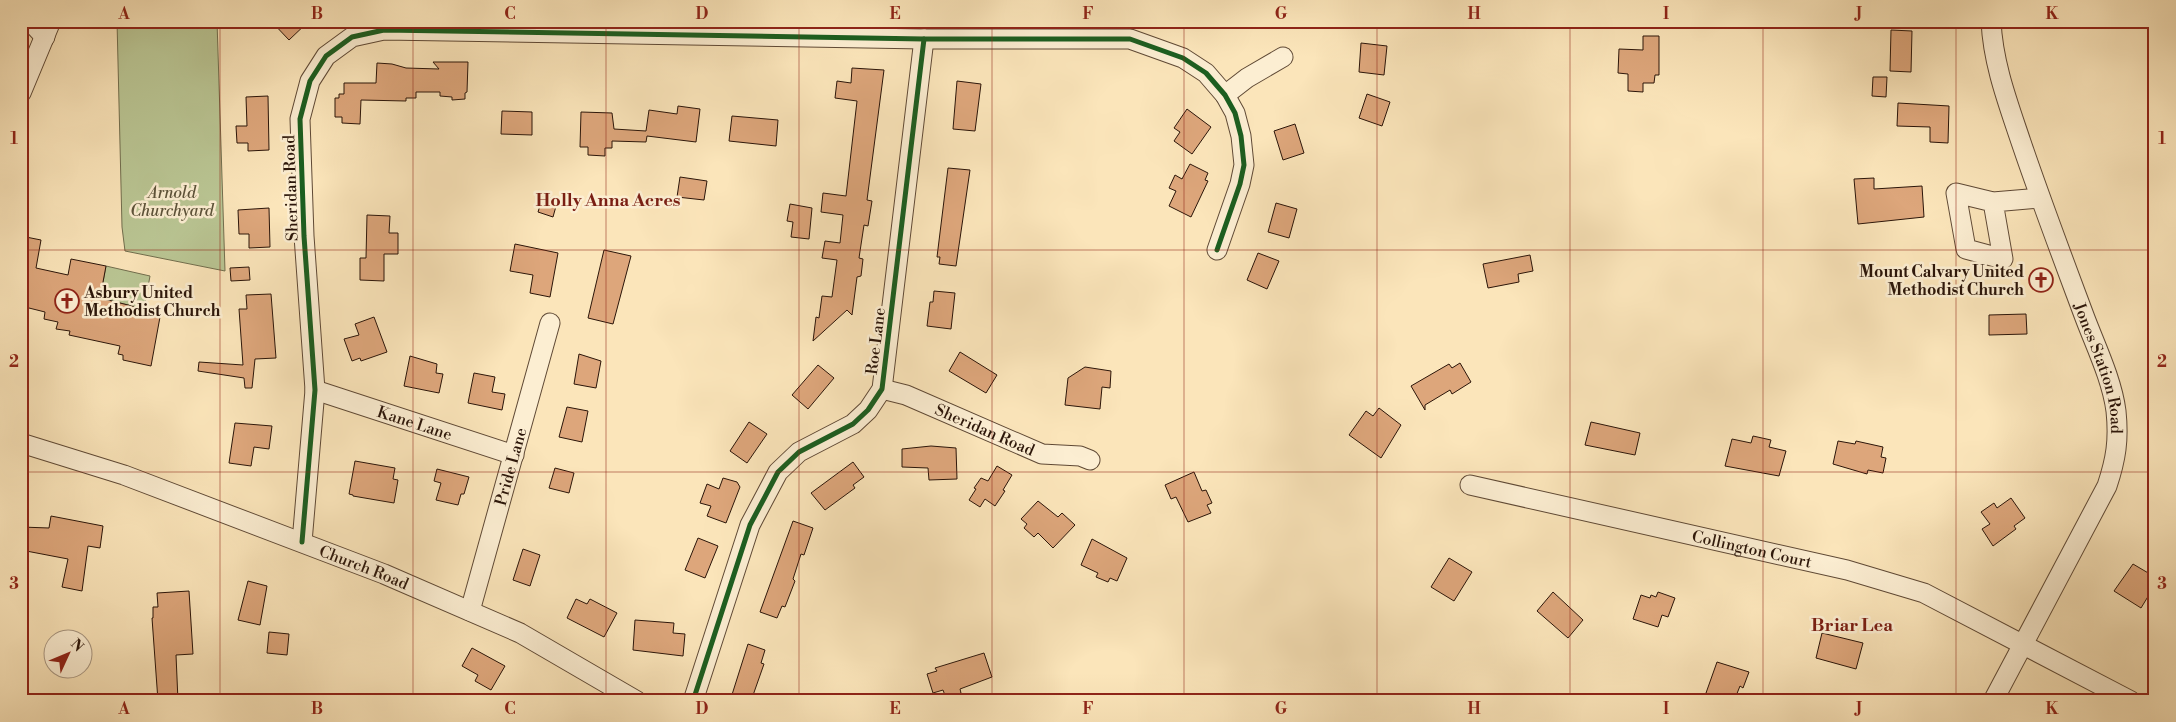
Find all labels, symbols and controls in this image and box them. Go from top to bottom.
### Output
text: A [117,4,130,24]
text: B [311,4,323,24]
text: C [504,4,516,24]
text: D [696,4,709,24]
text: E [889,4,901,24]
text: F [1082,4,1094,24]
text: G [1275,4,1288,24]
text: H [1467,4,1481,24]
text: I [1663,4,1669,24]
text: J [1854,4,1862,24]
text: K [2046,4,2060,24]
text: 1 [10,129,18,149]
text: 1 [2158,129,2166,149]
street label: Sheridan Road [279,134,303,242]
park label: Arnold Churchyard [130,183,215,221]
district label: Holly Anna Acres [535,189,681,212]
place label: Mount Calvary United Methodist Church [1859,262,2024,300]
church icon: Mount Calvary United Methodist Church [2028,267,2054,293]
place label: Asbury United Methodist Church [83,283,221,321]
church icon: Asbury United Methodist Church [54,288,80,314]
street label: Jones Station Road [2069,299,2126,434]
street label: Roe Lane [862,306,890,376]
text: 2 [9,352,19,372]
text: 2 [2157,352,2167,372]
street label: Sheridan Road [932,400,1038,461]
street label: Kane Lane [374,402,455,445]
street label: Pride Lane [491,425,531,508]
street label: Collington Court [1690,526,1814,573]
street label: Church Road [316,541,412,594]
text: 3 [9,574,19,594]
text: 3 [2157,574,2167,594]
district label: Briar Lea [1811,614,1893,637]
north arrow [42,630,92,680]
text: N [66,635,87,656]
text: A [117,699,130,719]
text: B [311,699,323,719]
text: C [504,699,516,719]
text: D [696,699,709,719]
text: E [889,699,901,719]
text: F [1082,699,1094,719]
text: G [1275,699,1288,719]
text: H [1467,699,1481,719]
text: I [1663,699,1669,719]
text: J [1854,699,1862,719]
text: K [2046,699,2060,719]

